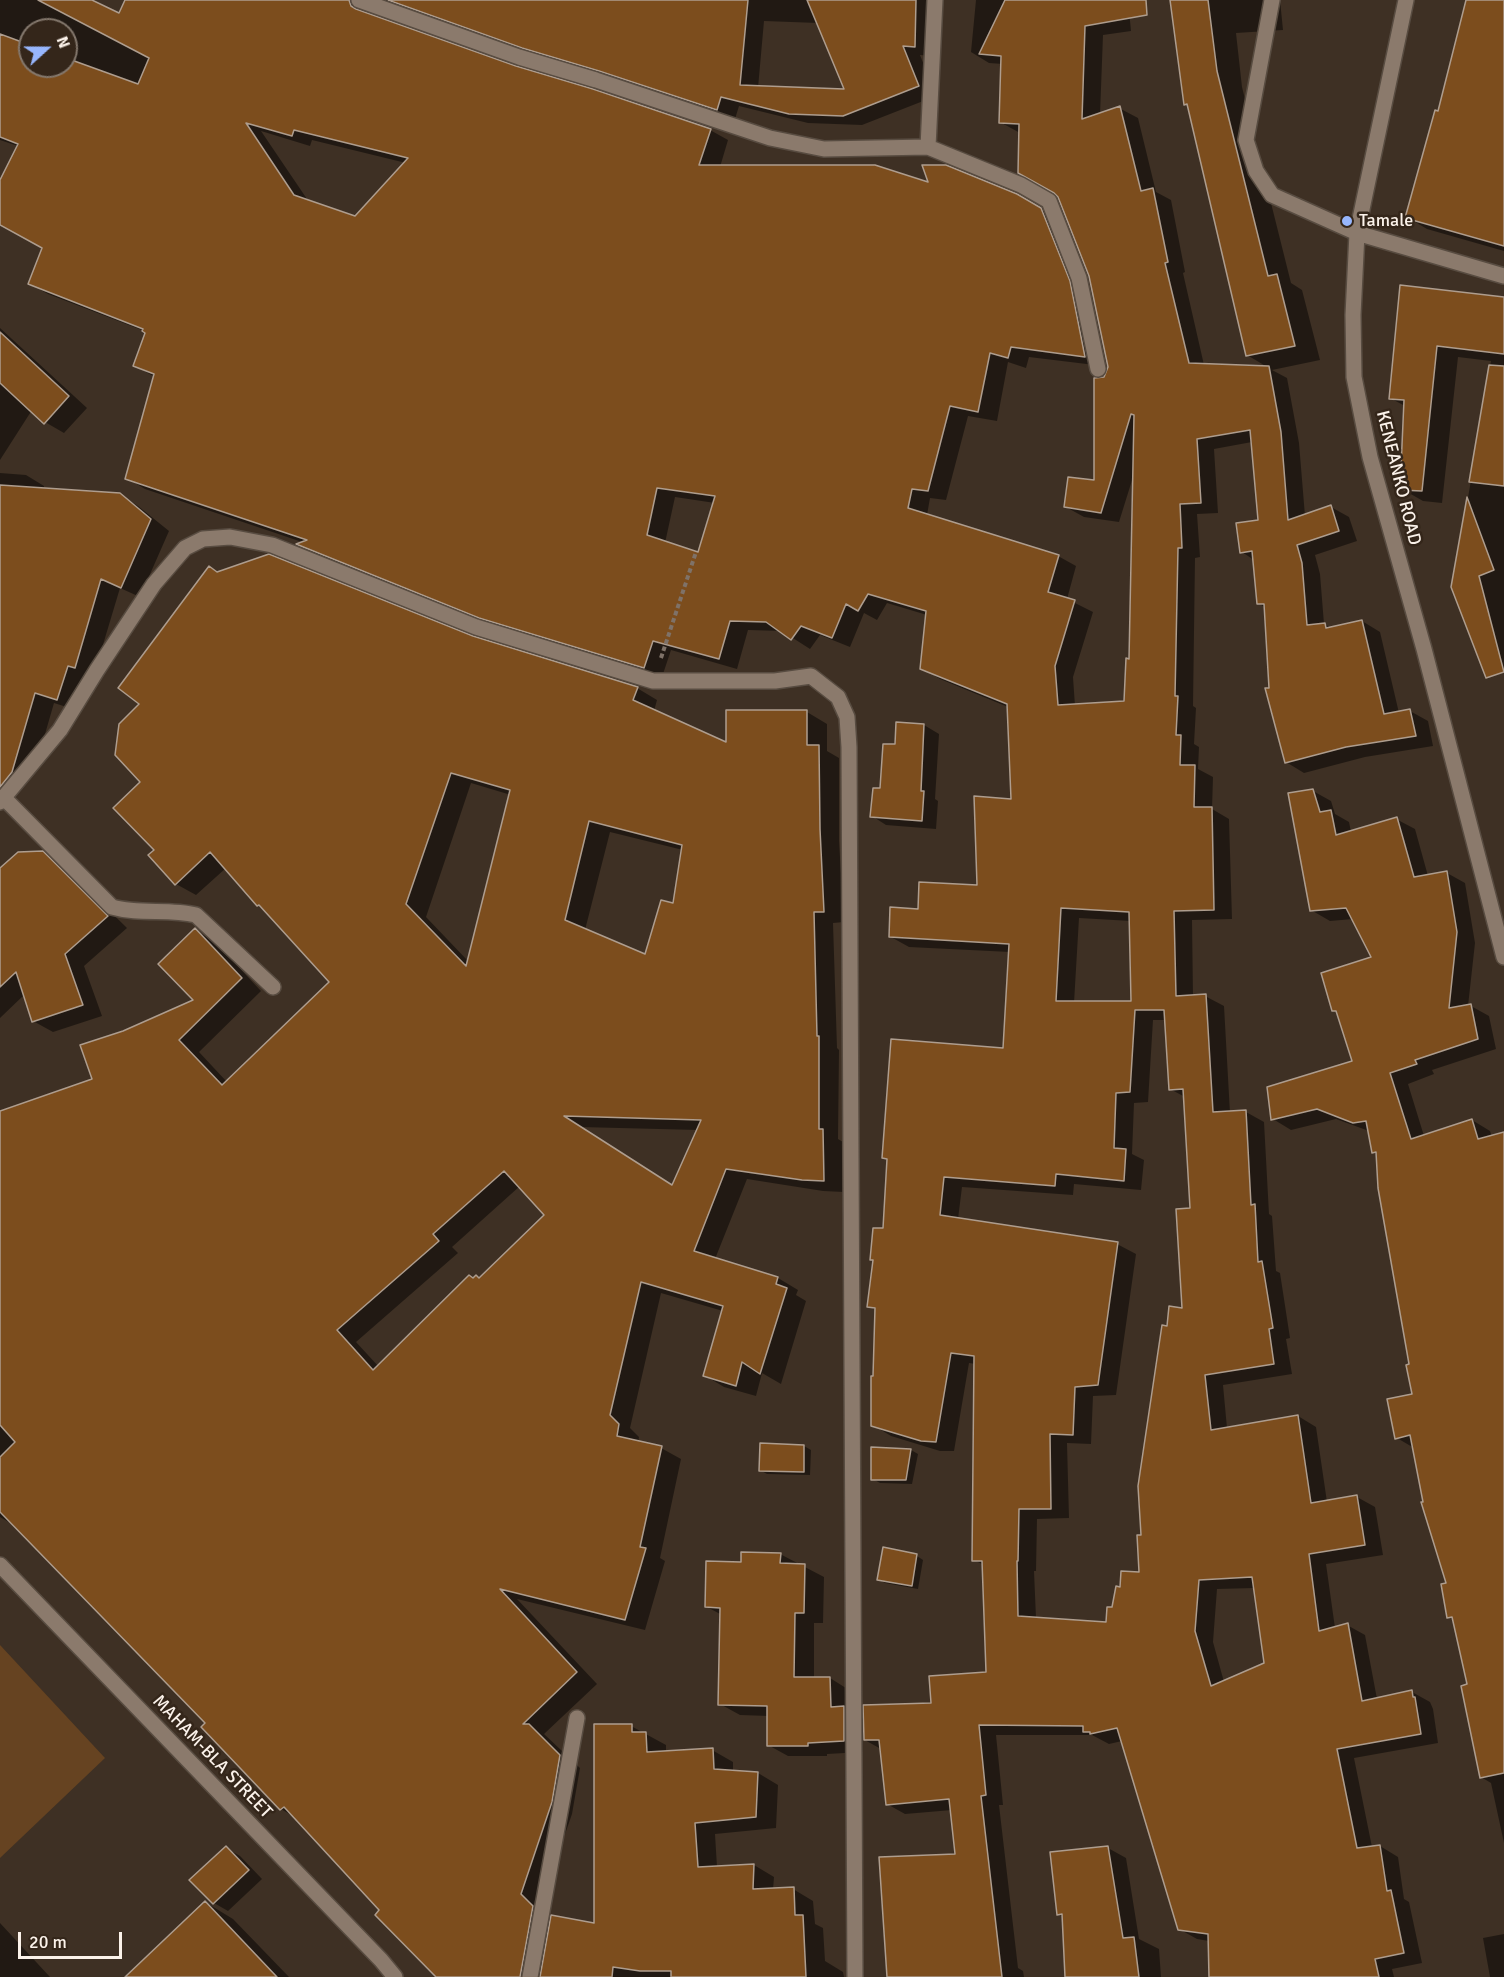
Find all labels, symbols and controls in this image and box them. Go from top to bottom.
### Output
north arrow [18,18,78,78]
text: N [52,33,74,51]
place label: Tamale [1359,210,1413,232]
marker: Tamale [1340,214,1354,228]
street label: KENEANKO ROAD [1371,409,1425,547]
street label: MAHAM-BLA STREET [148,1691,276,1823]
scale bar [21,1920,124,1958]
text: 20 m [29,1931,67,1953]

